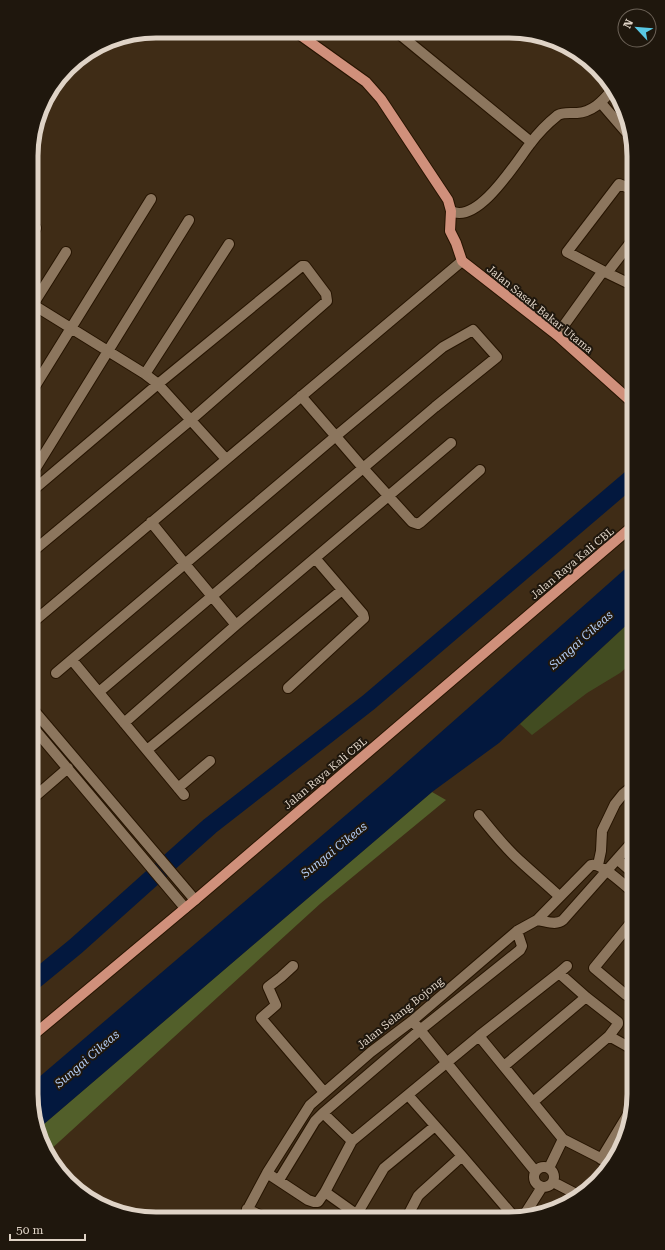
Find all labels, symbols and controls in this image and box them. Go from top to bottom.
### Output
north arrow [617,8,657,48]
text: N [621,17,636,30]
street label: Jalan Sasak Bakar Utama [484,263,595,356]
street label: Jalan Raya Kali CBL [528,525,617,602]
water label: Sungai Cikeas [546,607,616,673]
street label: Jalan Raya Kali CBL [281,735,370,812]
water label: Sungai Cikeas [297,819,370,882]
street label: Jalan Selang Bojong [355,974,447,1052]
water label: Sungai Cikeas [51,1027,122,1091]
scale bar [10,1216,85,1242]
text: 50 m [16,1223,43,1237]

